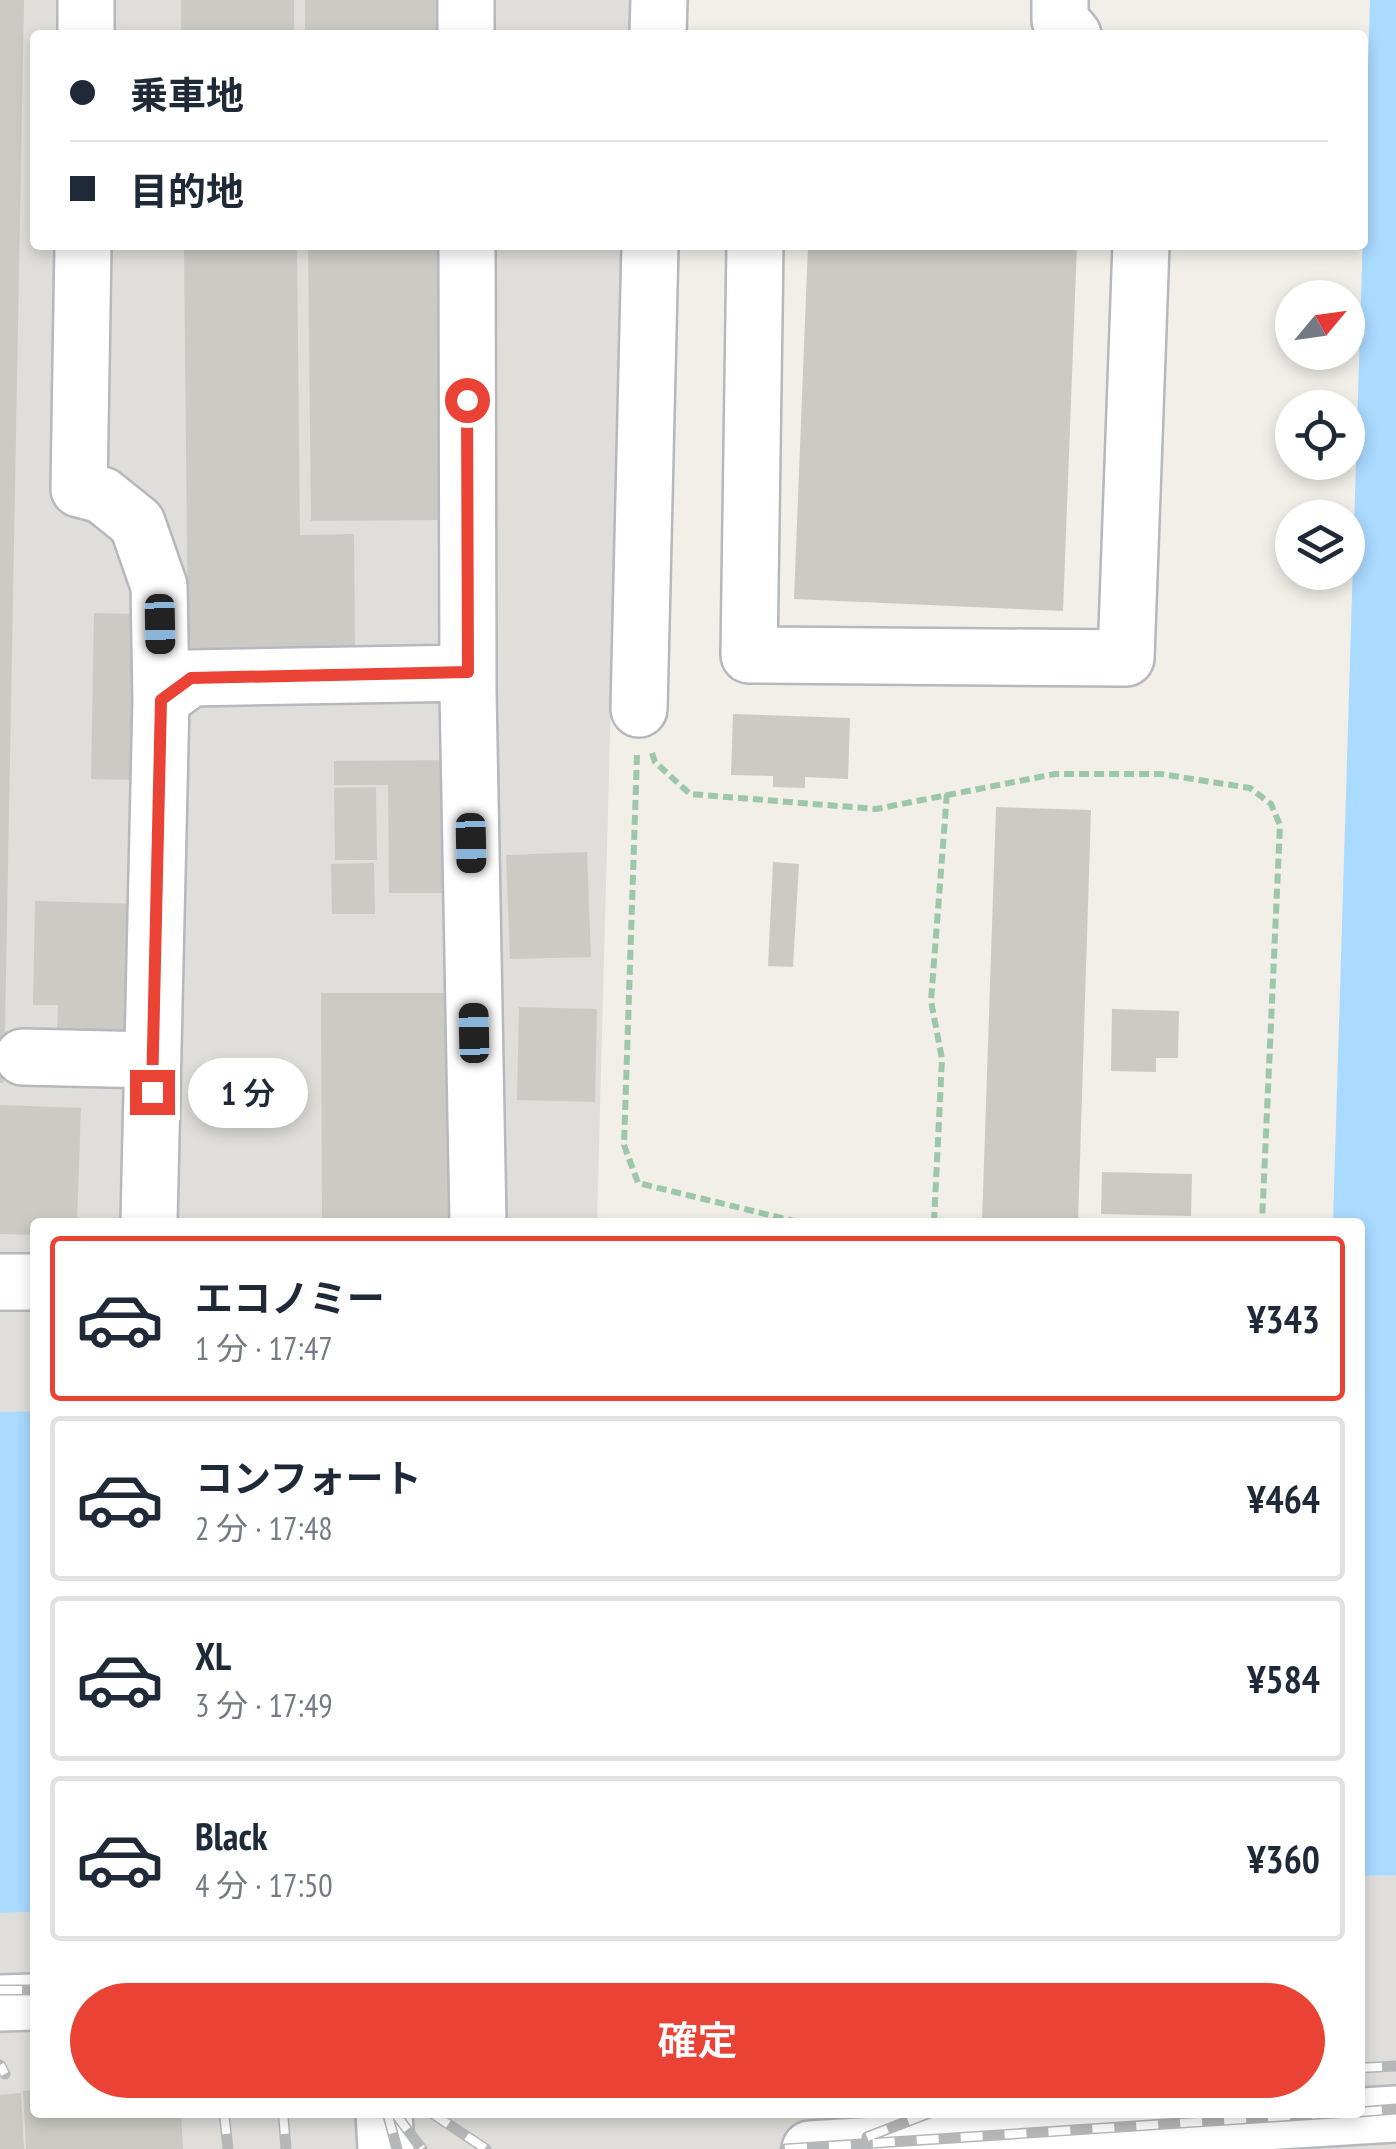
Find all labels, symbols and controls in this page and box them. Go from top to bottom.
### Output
text: 乗車地 [130,70,244,119]
text: 目的地 [130,166,244,215]
north arrow [1275,280,1365,370]
map controls [1275,280,1365,590]
route start [445,378,490,423]
button: locate [1275,390,1365,480]
button: layers [1275,500,1365,590]
car [144,594,176,654]
car [455,813,487,873]
car [458,1003,490,1063]
callout: 1 分 [187,1057,307,1127]
route end [130,1070,175,1115]
text: 1 分 [221,1072,275,1114]
text: エコノミー [195,1273,385,1322]
icon: car [75,1274,165,1364]
text: ¥343 [1247,1294,1320,1343]
text: 1 分 · 17:47 [195,1327,333,1369]
text: コンフォート [195,1453,422,1502]
icon: car [75,1454,165,1544]
text: ¥464 [1247,1474,1320,1523]
text: 2 分 · 17:48 [195,1507,333,1549]
text: XL [195,1631,231,1680]
icon: car [75,1634,165,1724]
text: ¥584 [1247,1654,1320,1703]
text: 3 分 · 17:49 [195,1684,333,1726]
text: Black [195,1811,268,1860]
icon: car [75,1814,165,1904]
text: ¥360 [1247,1834,1320,1883]
text: 4 分 · 17:50 [195,1864,333,1906]
button: 確定 [70,1983,1325,2098]

